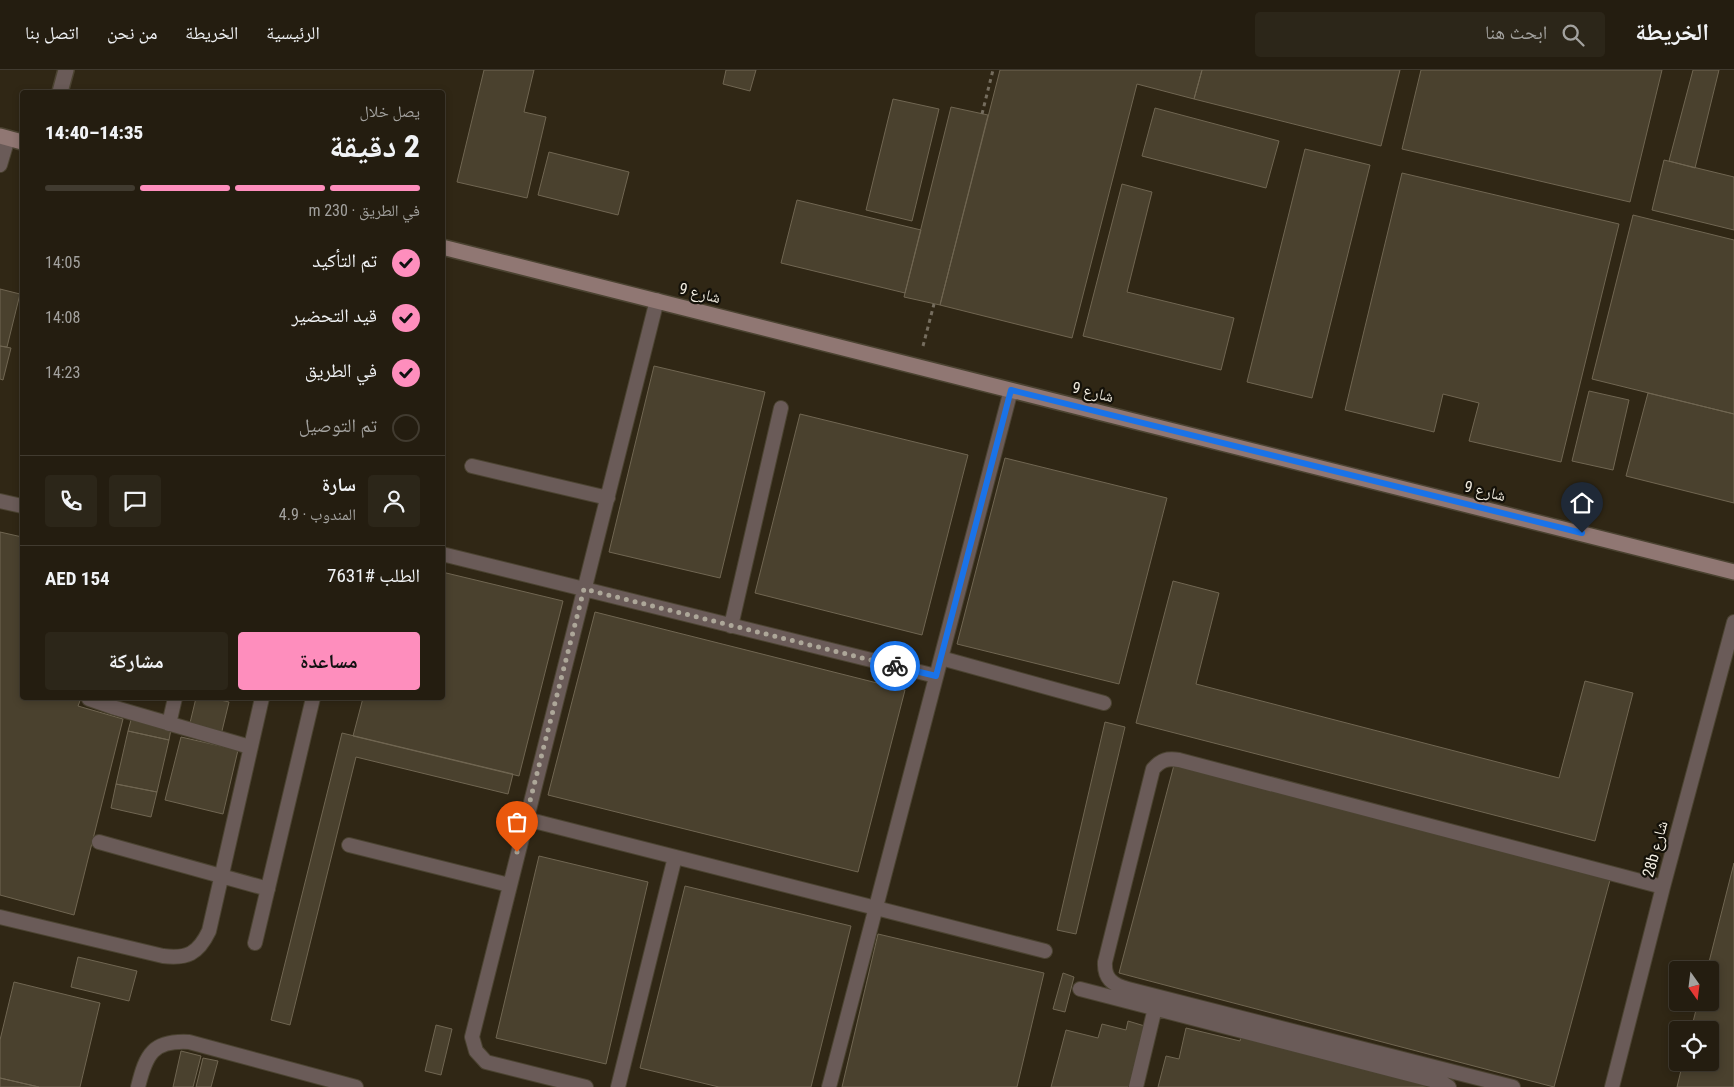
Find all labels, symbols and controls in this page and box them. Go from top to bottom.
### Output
search box [1255,12,1605,57]
text: الخريطة [1635,18,1709,46]
text: ابحث هنا [1485,21,1547,44]
icon: search [1559,21,1587,49]
text: اتصل بنا [25,22,79,43]
text: من نحن [107,22,157,43]
text: الخريطة [185,22,238,43]
text: الرئيسية [266,22,320,43]
text: يصل خلال [359,102,420,121]
text: 14:35–14:40 [45,121,143,144]
text: 2 دقيقة [329,127,420,165]
text: في الطريق · 230 m [308,201,420,220]
text: تم التأكيد [312,249,377,272]
icon: check [392,249,420,277]
text: 14:05 [45,253,80,272]
street label: شارع 9 [677,279,723,308]
text: قيد التحضير [291,304,377,327]
icon: check [392,304,420,332]
text: 14:08 [45,308,80,327]
text: في الطريق [305,359,377,382]
icon: check [392,359,420,387]
text: 14:23 [45,363,80,382]
street label: شارع 9 [1070,378,1116,407]
text: تم التوصيل [299,414,377,437]
text: سارة [322,473,356,496]
button: phone [45,475,97,527]
button: chat [109,475,161,527]
button: person [368,475,420,527]
street label: شارع 9 [1462,477,1508,506]
pin [1561,482,1603,533]
icon: home [1568,489,1596,517]
text: المندوب · 4.9 [279,505,356,524]
text: الطلب #7631 [327,564,420,587]
text: AED 154 [45,567,110,590]
button: مشاركة [45,632,228,690]
button: مساعدة [238,632,420,690]
courier [870,641,920,691]
icon: bike [881,652,909,680]
pin [496,801,538,852]
icon: bag [503,808,531,836]
street label: 28b شارع [1638,819,1673,880]
north arrow [1669,961,1719,1011]
map controls [1669,961,1719,1071]
button: locate [1669,1021,1719,1071]

